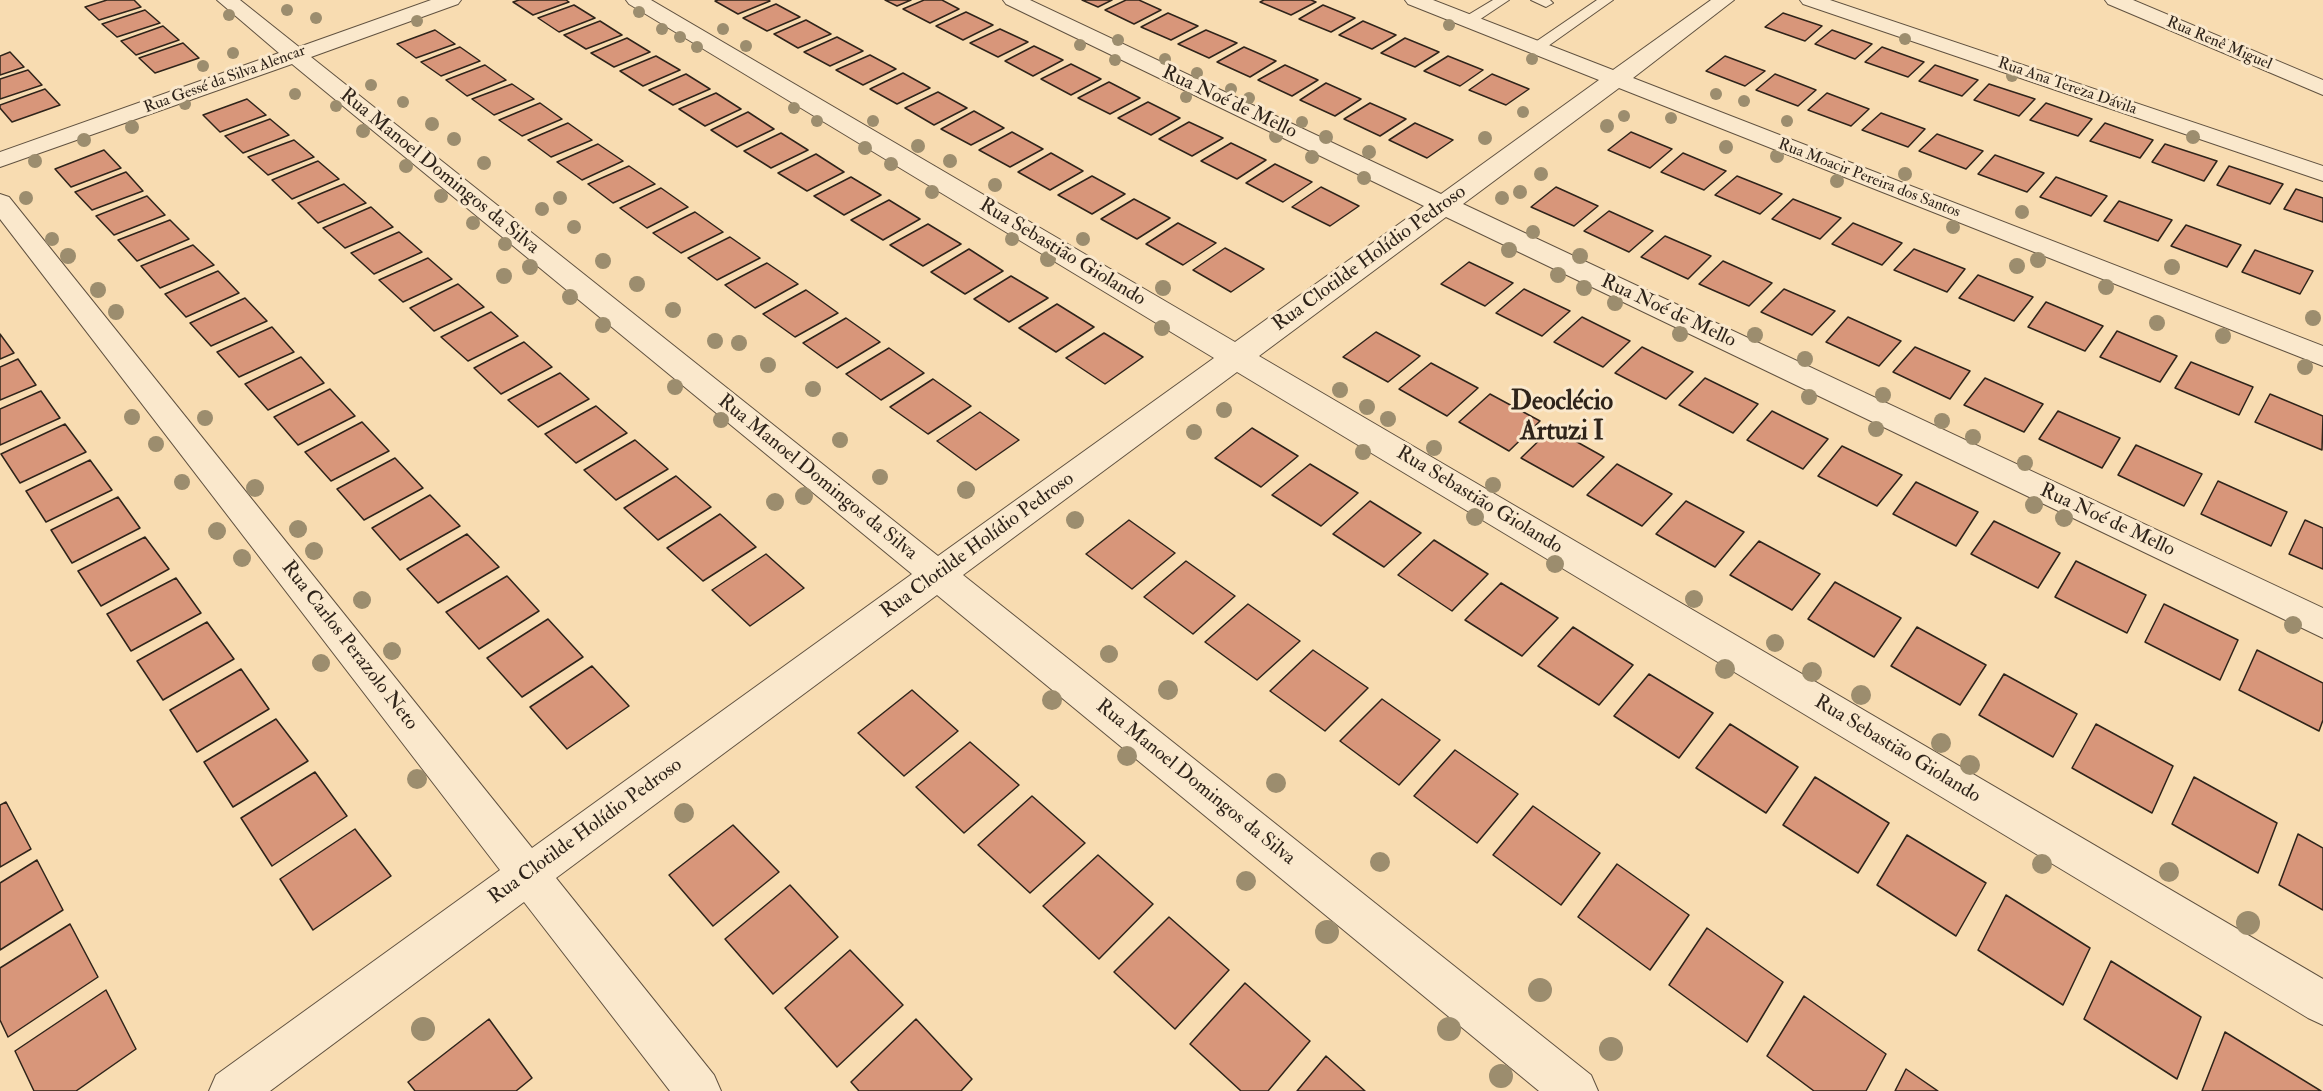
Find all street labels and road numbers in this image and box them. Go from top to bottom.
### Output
street label: Rua Renê Miguel [2163,13,2275,75]
street label: Rua Gessé da Silva Alencar [142,42,308,118]
street label: Rua Ana Tereza Dávila [1995,54,2139,120]
street label: Rua Noé de Mello [1158,61,1300,145]
street label: Rua Manoel Domingos da Silva [334,84,544,260]
street label: Rua Moacir Pereira dos Santos [1775,135,1963,223]
street label: Rua Clotilde Holídio Pedroso [1269,181,1471,337]
street label: Rua Sebastião Giolando [974,194,1150,312]
street label: Rua Noé de Mello [1597,270,1739,354]
street label: Rua Manoel Domingos da Silva [712,390,922,566]
street label: Rua Sebastião Giolando [1391,442,1567,560]
street label: Rua Clotilde Holídio Pedroso [877,468,1079,624]
street label: Rua Noé de Mello [2036,479,2178,563]
street label: Rua Carlos Perazolo Neto [276,557,422,735]
street label: Rua Sebastião Giolando [1809,691,1985,809]
street label: Rua Manoel Domingos da Silva [1090,695,1300,871]
street label: Rua Clotilde Holídio Pedroso [485,754,687,910]

